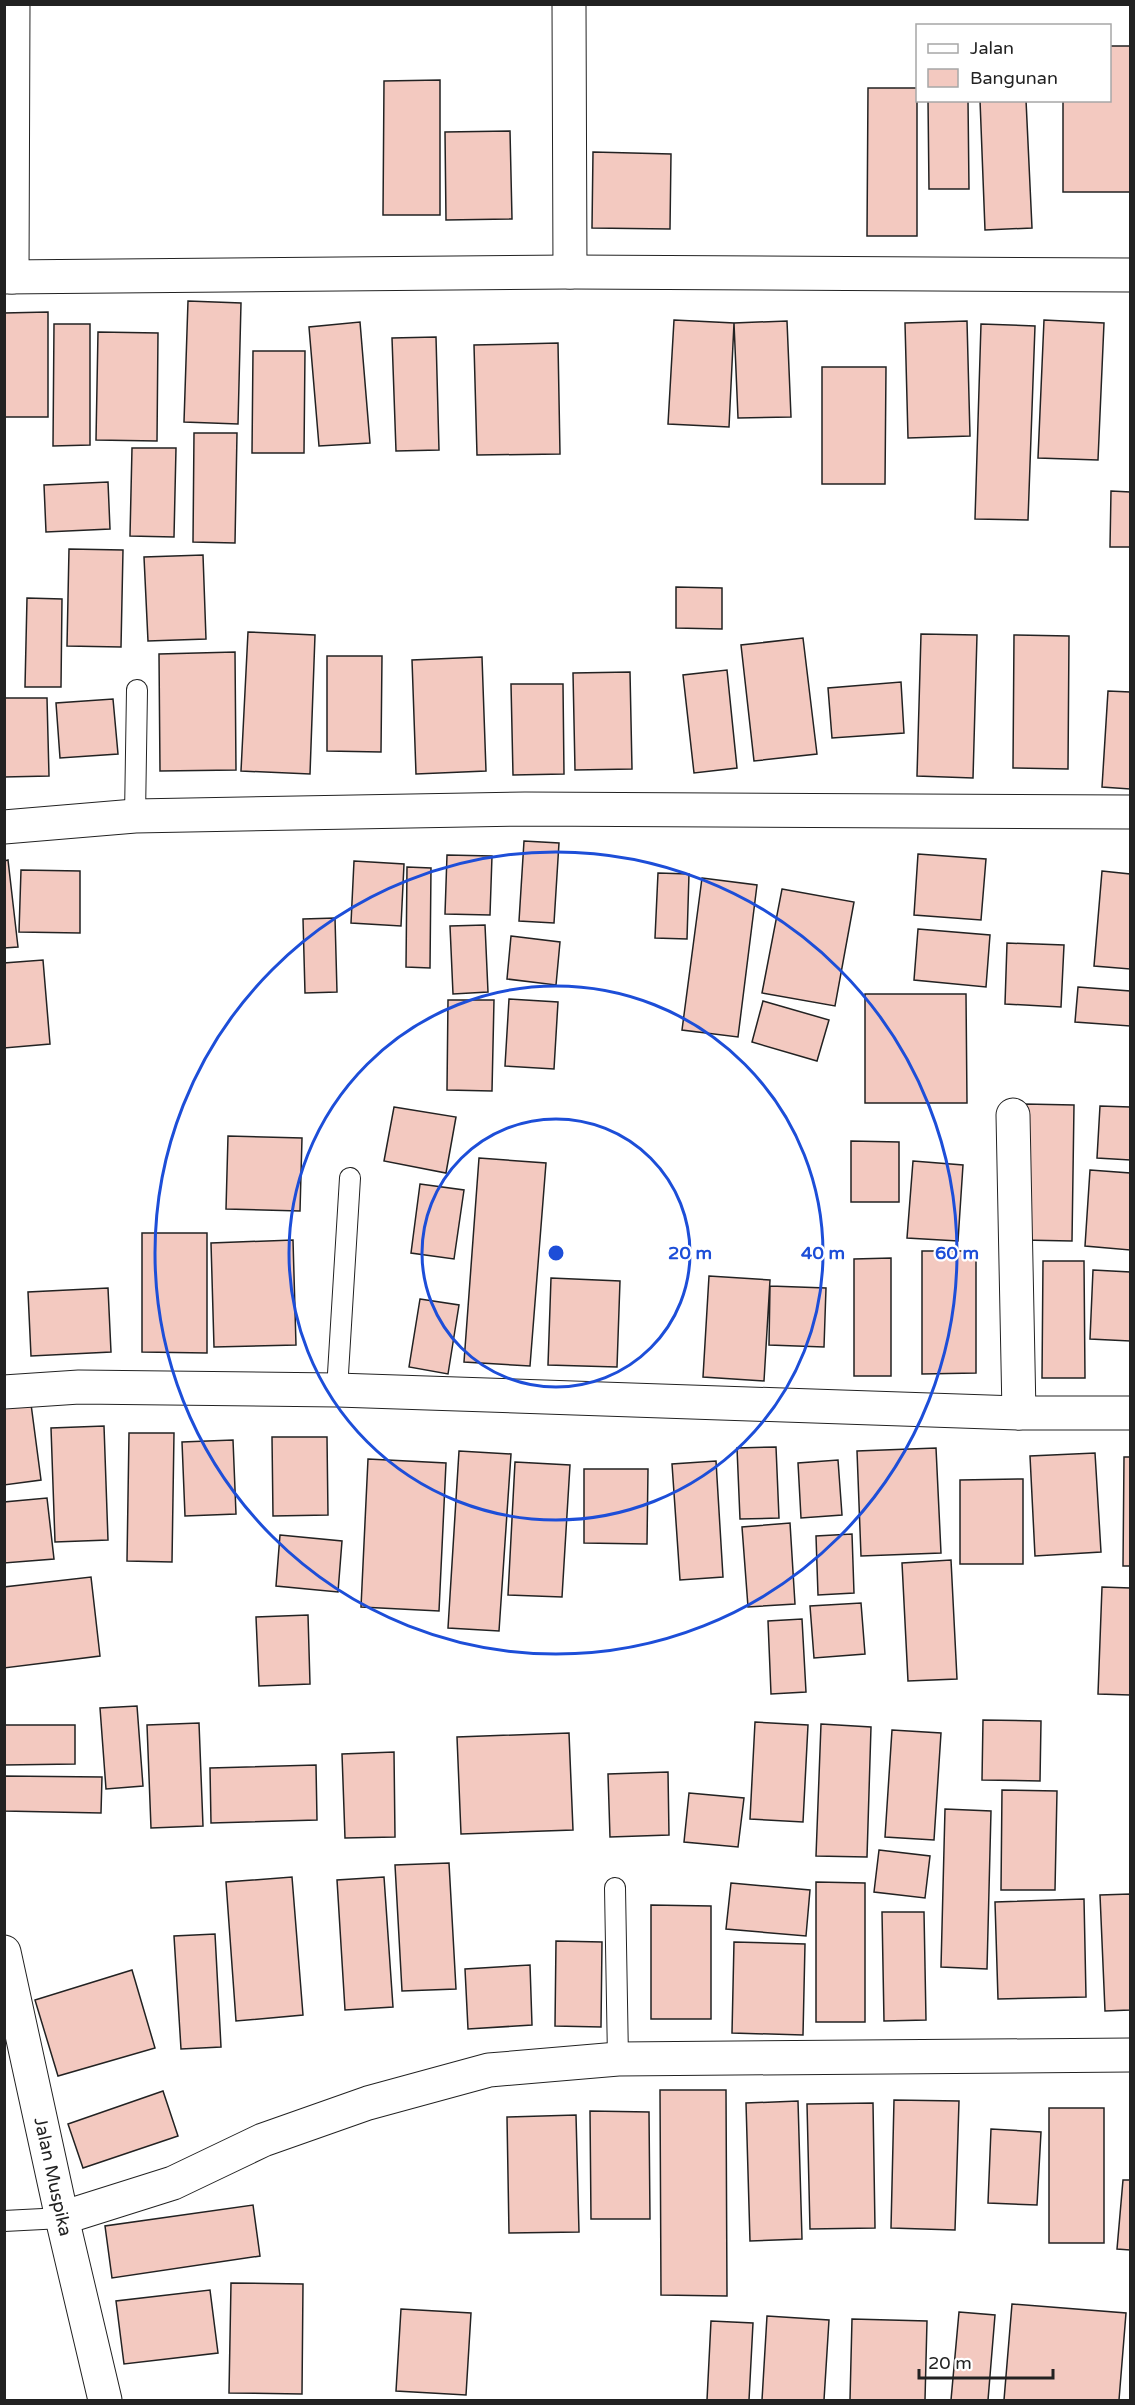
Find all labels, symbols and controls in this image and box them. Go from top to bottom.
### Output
legend [916,24,1111,102]
text: Jalan [970,37,1014,59]
text: Bangunan [970,67,1058,89]
text: 20 m [668,1242,712,1264]
text: 40 m [801,1242,845,1264]
text: 60 m [935,1242,979,1264]
centre of rings [546,1243,566,1263]
street label: Jalan Muspika [29,2115,77,2238]
scale bar [919,2342,1052,2380]
text: 20 m [928,2352,972,2374]

